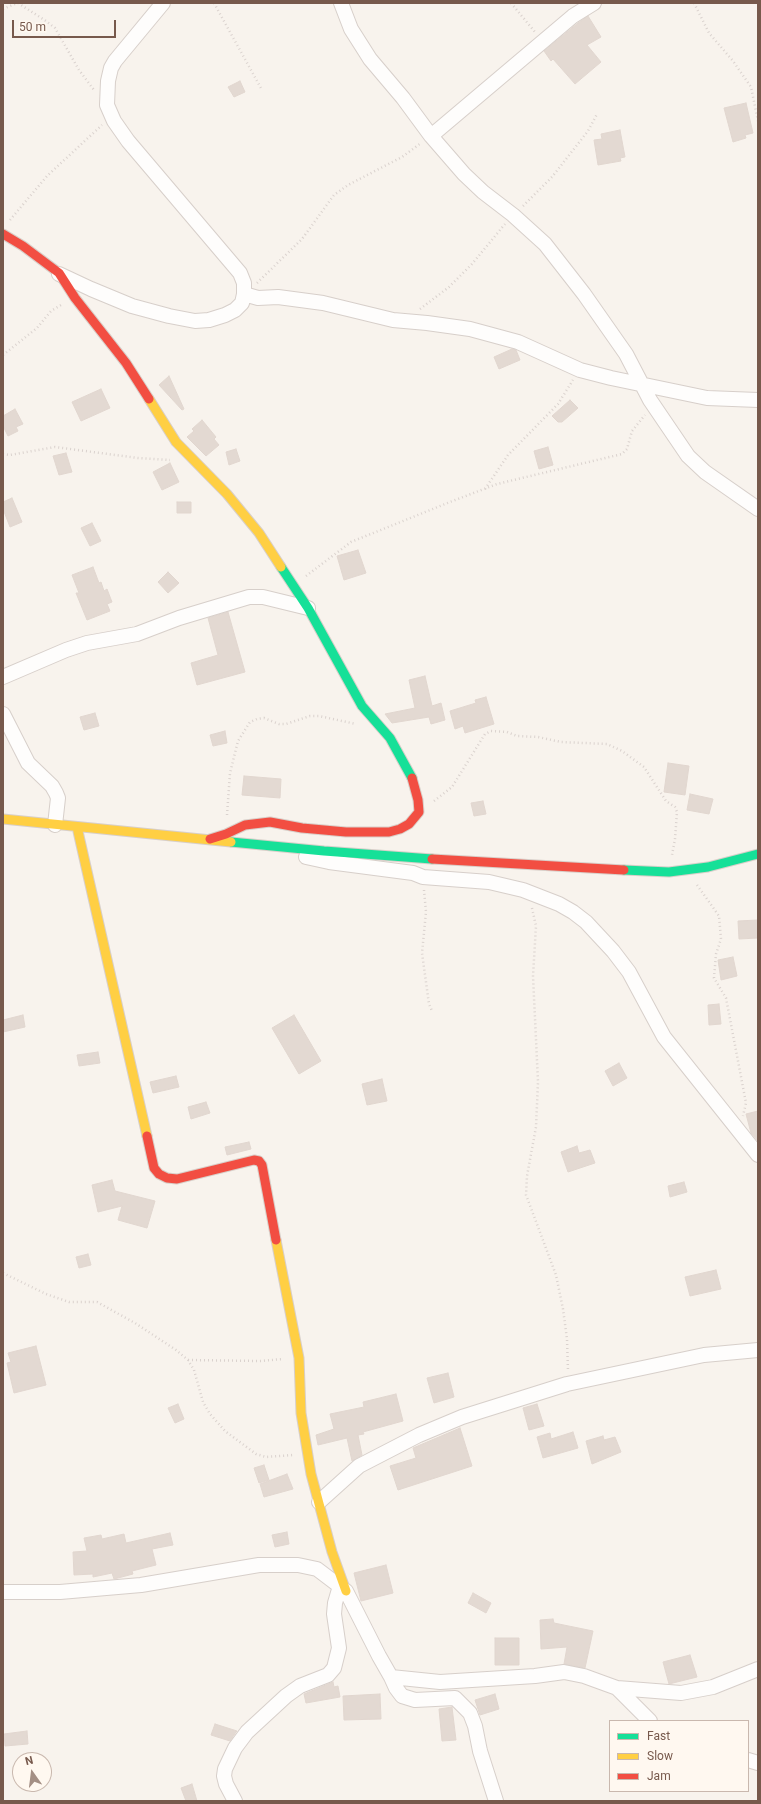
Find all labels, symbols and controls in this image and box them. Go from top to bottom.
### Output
scale bar [14,12,118,38]
text: 50 m [19,20,46,34]
legend [609,1720,749,1792]
text: Fast [647,1729,670,1743]
text: Slow [647,1749,673,1763]
north arrow [12,1752,52,1792]
text: N [24,1754,35,1768]
text: Jam [647,1769,671,1783]

